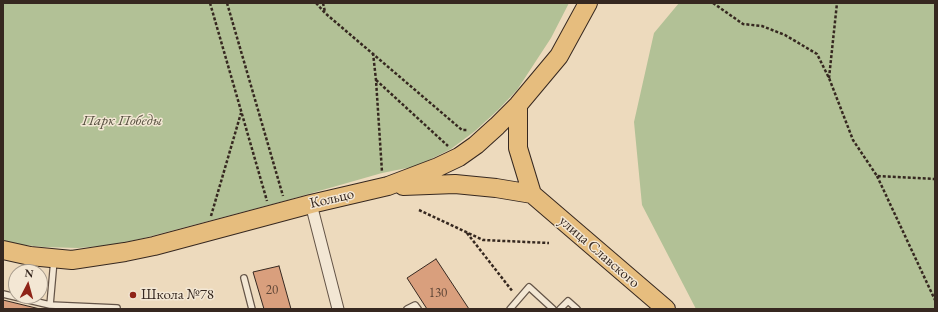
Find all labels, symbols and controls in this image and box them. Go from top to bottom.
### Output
park label: Парк Победы [82,112,162,130]
street label: Кольцо [308,185,356,213]
street label: улица Славского [555,212,643,292]
north arrow [8,264,48,304]
text: N [24,266,34,280]
house number: 20 [266,282,278,298]
house number: 130 [429,285,447,301]
place label: Школа №78 [141,286,214,304]
marker: Школа №78 [128,290,138,300]

